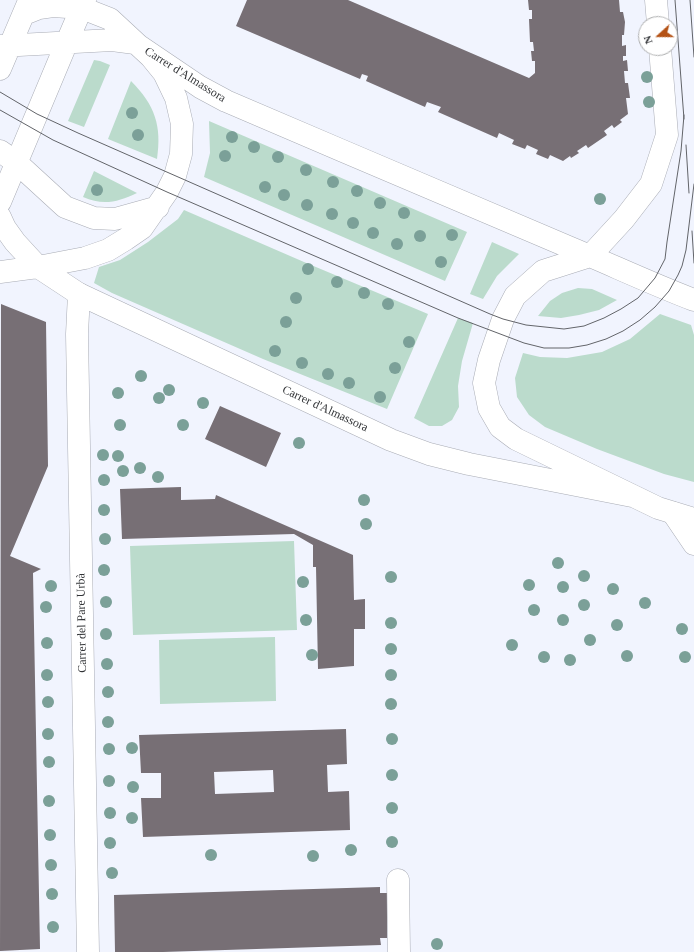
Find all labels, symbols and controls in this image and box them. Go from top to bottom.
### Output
north arrow [638,16,678,56]
text: N [641,34,655,46]
street label: Carrer d'Almassora [142,44,228,106]
street label: Carrer d'Almassora [280,383,370,435]
street label: Carrer del Pare Urbà [74,573,90,673]

